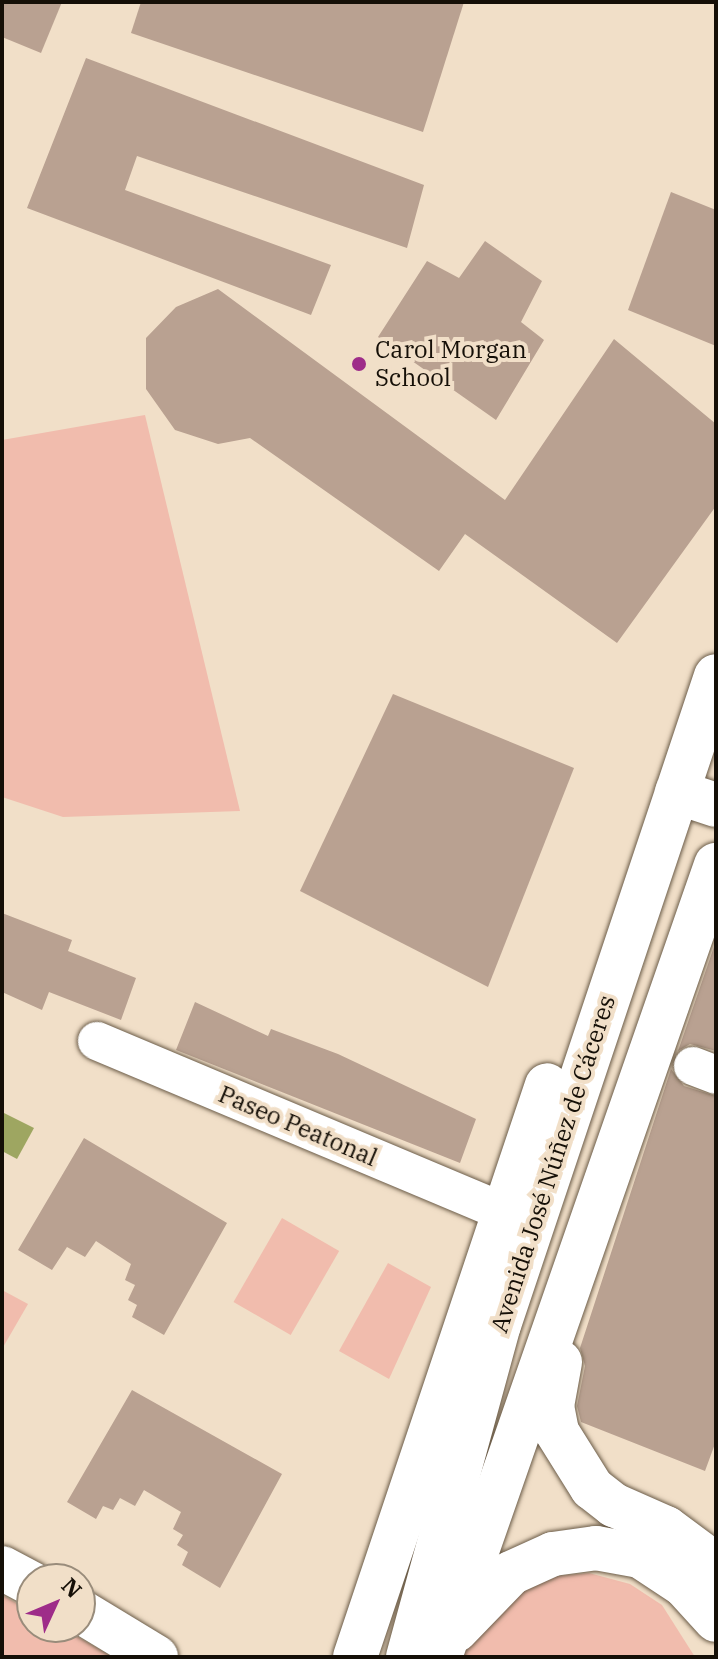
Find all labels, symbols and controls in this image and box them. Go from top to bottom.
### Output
place label: Carol Morgan School [375,336,527,392]
marker: Carol Morgan School [350,355,368,373]
street label: Avenida José Núñez de Cáceres [485,992,621,1336]
street label: Paseo Peatonal [214,1080,382,1172]
north arrow [16,1563,96,1643]
text: N [56,1571,89,1604]

